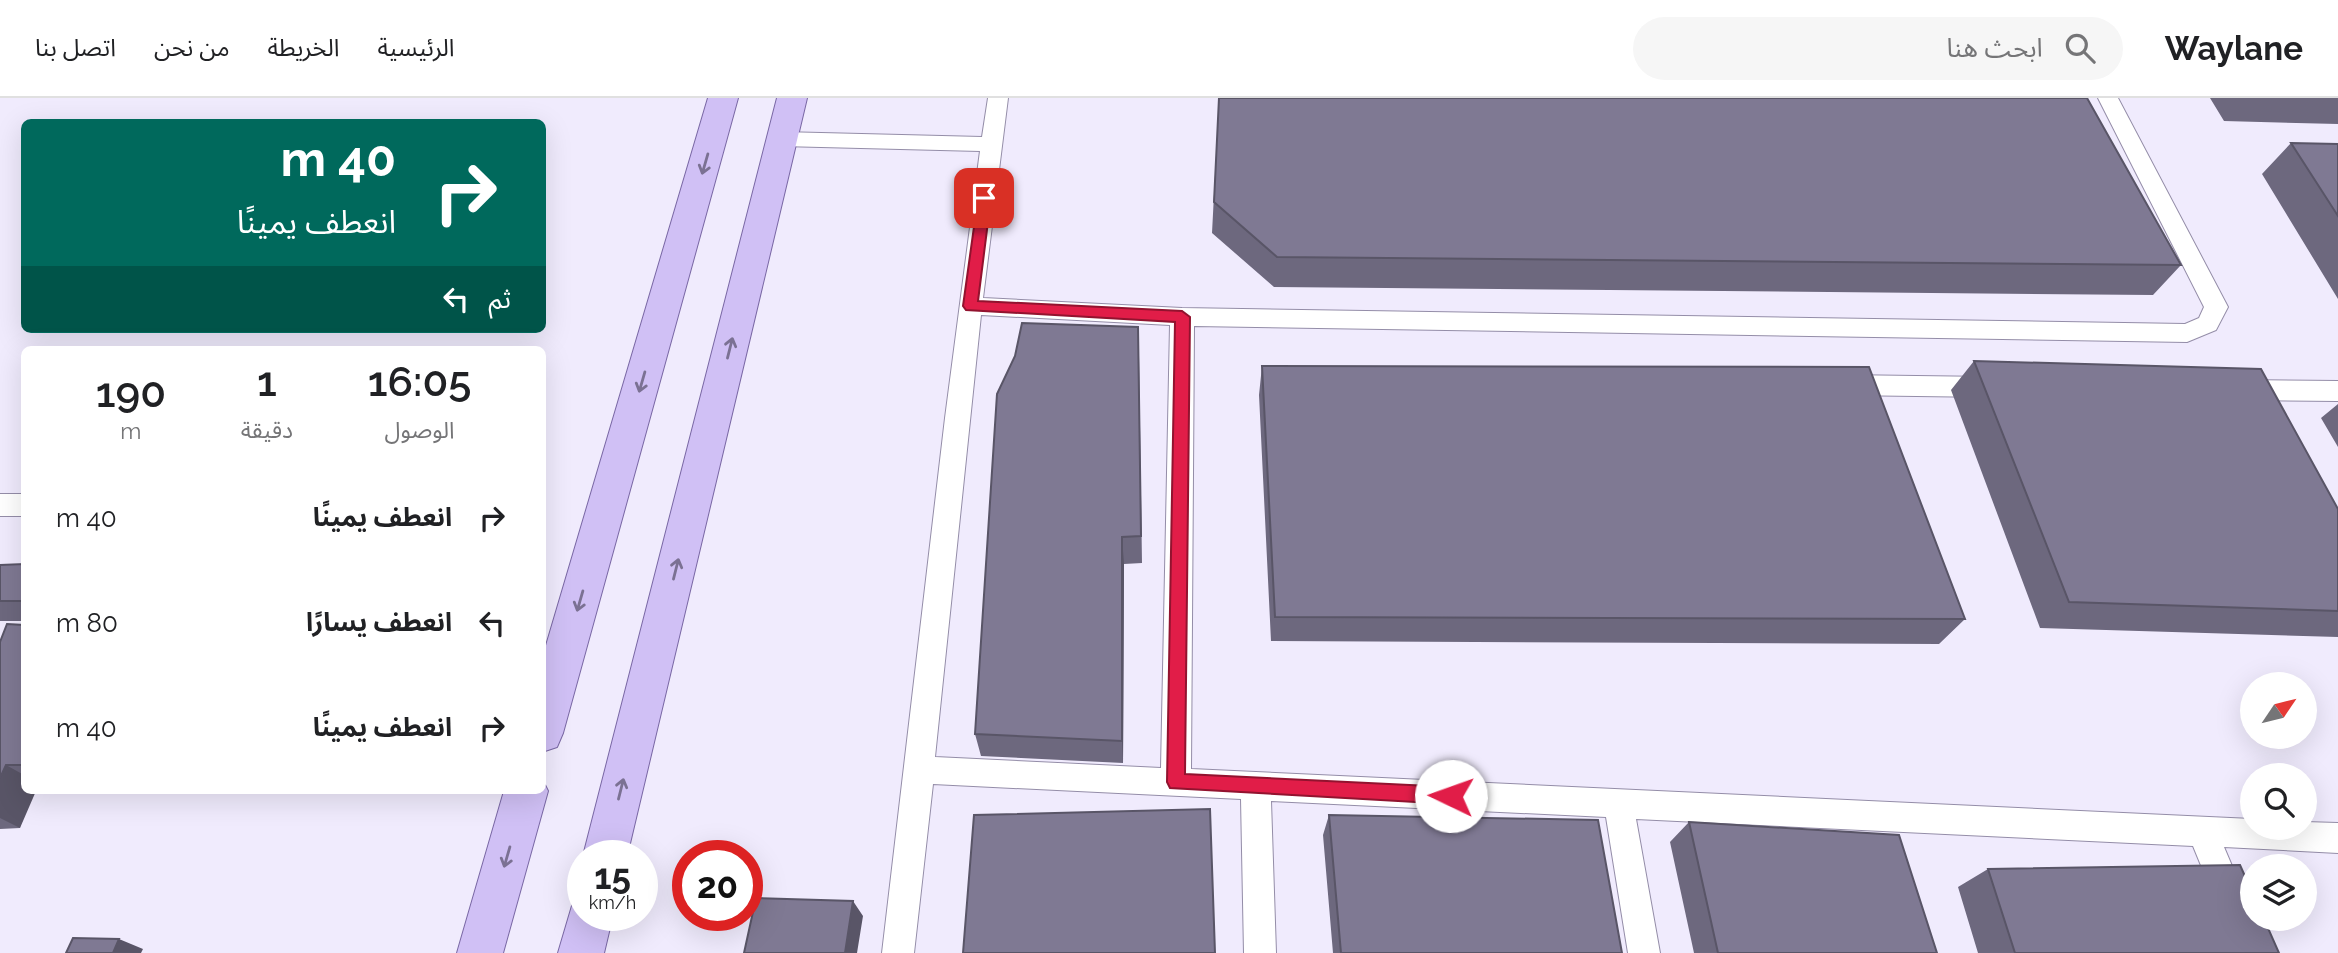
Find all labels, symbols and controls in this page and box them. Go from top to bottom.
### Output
search box [1633,17,2123,80]
icon: search [2061,29,2099,67]
text: Waylane [2165,29,2303,68]
text: اتصل بنا [35,33,116,62]
text: من نحن [154,33,230,62]
text: الخريطة [268,33,339,62]
text: الرئيسية [377,33,455,62]
text: ابحث هنا [1946,33,2043,63]
text: 40 m [281,130,396,187]
icon: right [420,147,511,238]
one-way arrow [697,152,710,174]
pin [954,168,1014,228]
icon: arrive [965,179,1003,217]
text: انعطف يمينًا [237,203,396,240]
icon: left [437,280,475,318]
text: ثم [489,284,511,314]
one-way arrow [724,337,737,360]
text: 1 [257,357,277,406]
text: 16:05 [368,357,471,406]
text: 190 [96,368,166,417]
one-way arrow [635,371,648,393]
text: دقيقة [241,416,293,443]
text: الوصول [385,416,455,443]
text: m [120,417,141,444]
icon: right [473,499,511,537]
text: انعطف يمينًا [313,502,452,532]
text: 40 m [56,503,117,533]
one-way arrow [670,558,683,580]
one-way arrow [573,589,586,612]
icon: left [473,604,511,642]
text: انعطف يسارًا [306,607,452,637]
text: 80 m [56,608,118,638]
north arrow [2240,672,2317,749]
map controls [2240,672,2317,931]
icon: right [473,709,511,747]
text: انعطف يمينًا [313,712,452,742]
text: 40 m [56,713,117,743]
position arrow [1414,759,1488,833]
button: search [2240,763,2317,840]
one-way arrow [615,779,628,801]
speed limit sign: 20 [672,840,763,931]
one-way arrow [500,845,513,867]
button: layers [2240,854,2317,931]
text: 15 [594,856,631,897]
text: km/h [589,892,636,913]

